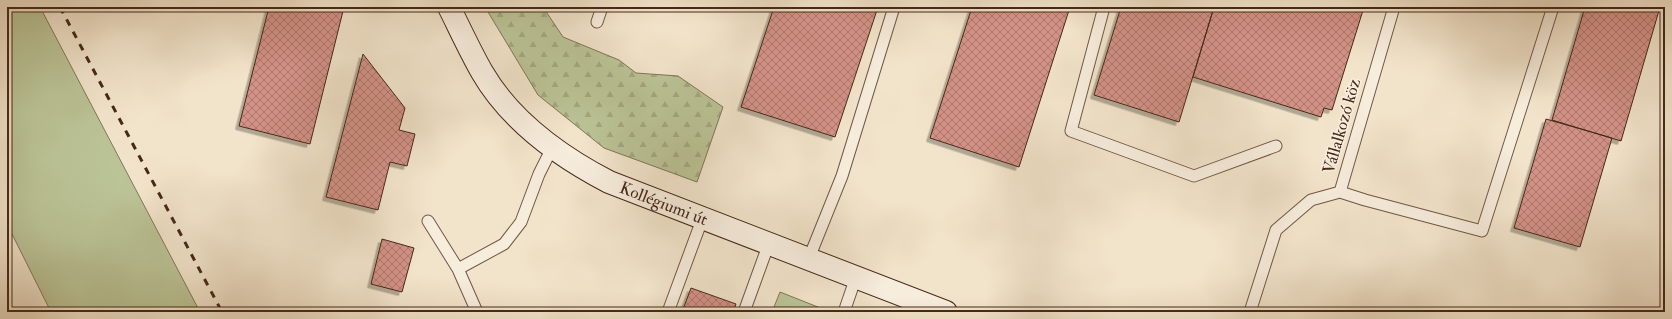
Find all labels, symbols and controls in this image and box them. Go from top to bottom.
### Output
street label: Vállalkozó köz [1318,76,1365,176]
street label: Kollégiumi út [617,177,711,230]

